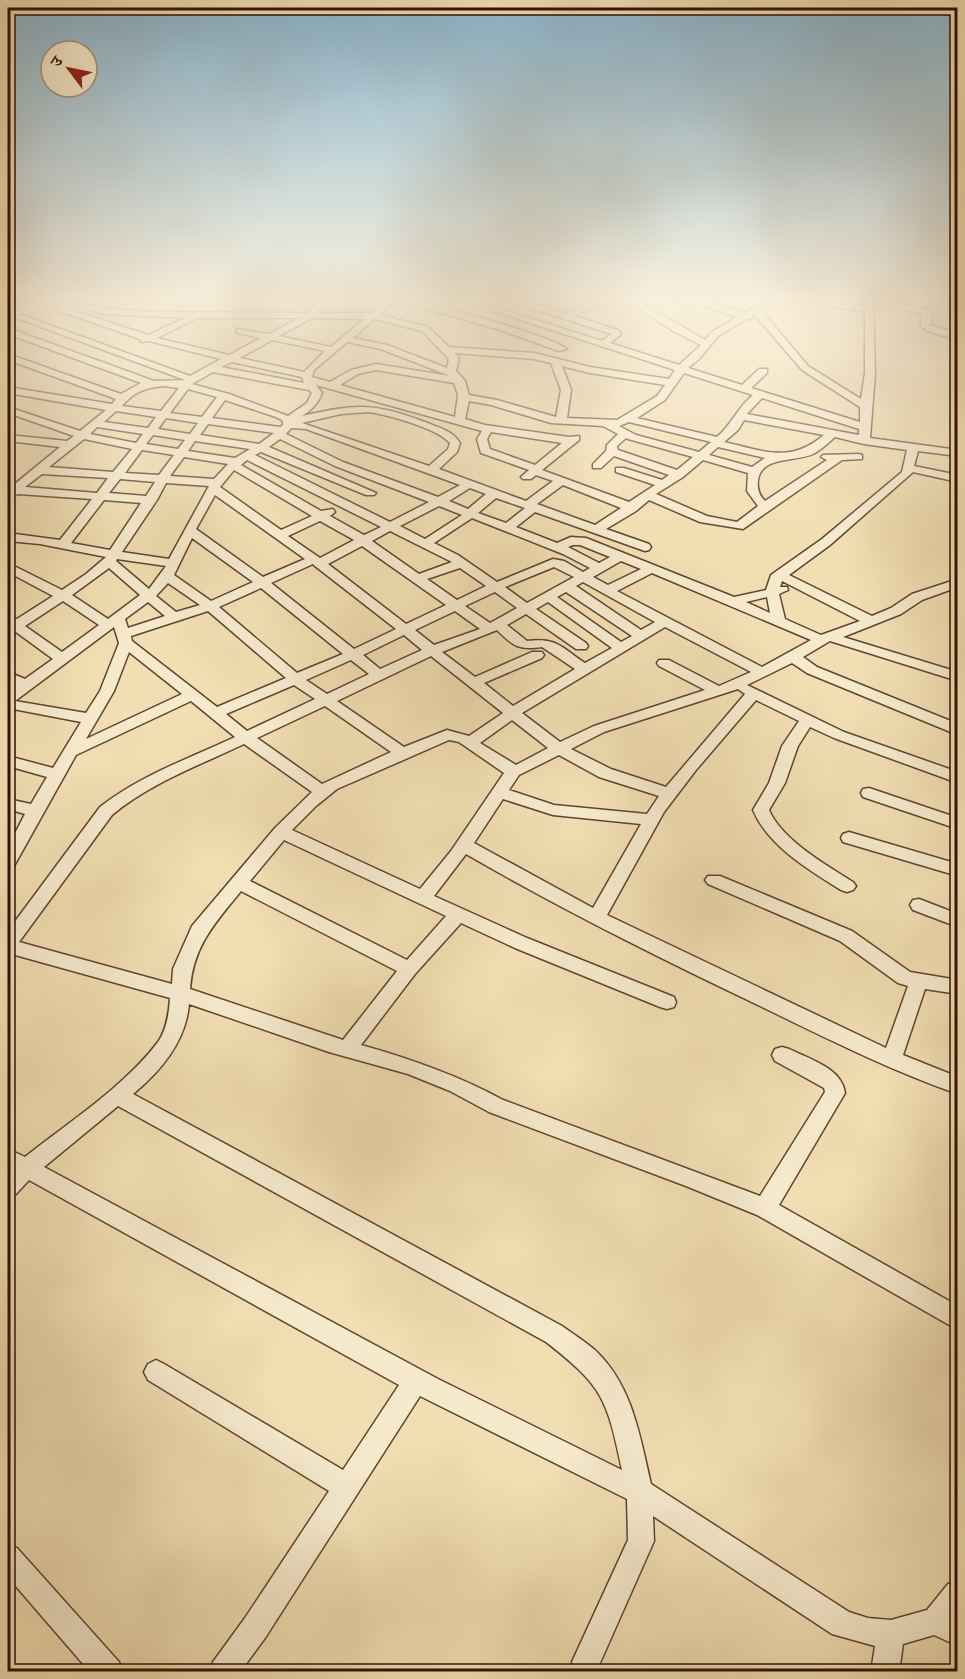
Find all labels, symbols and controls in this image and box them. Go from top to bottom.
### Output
north arrow [39,39,99,99]
text: उ [46,51,68,71]

